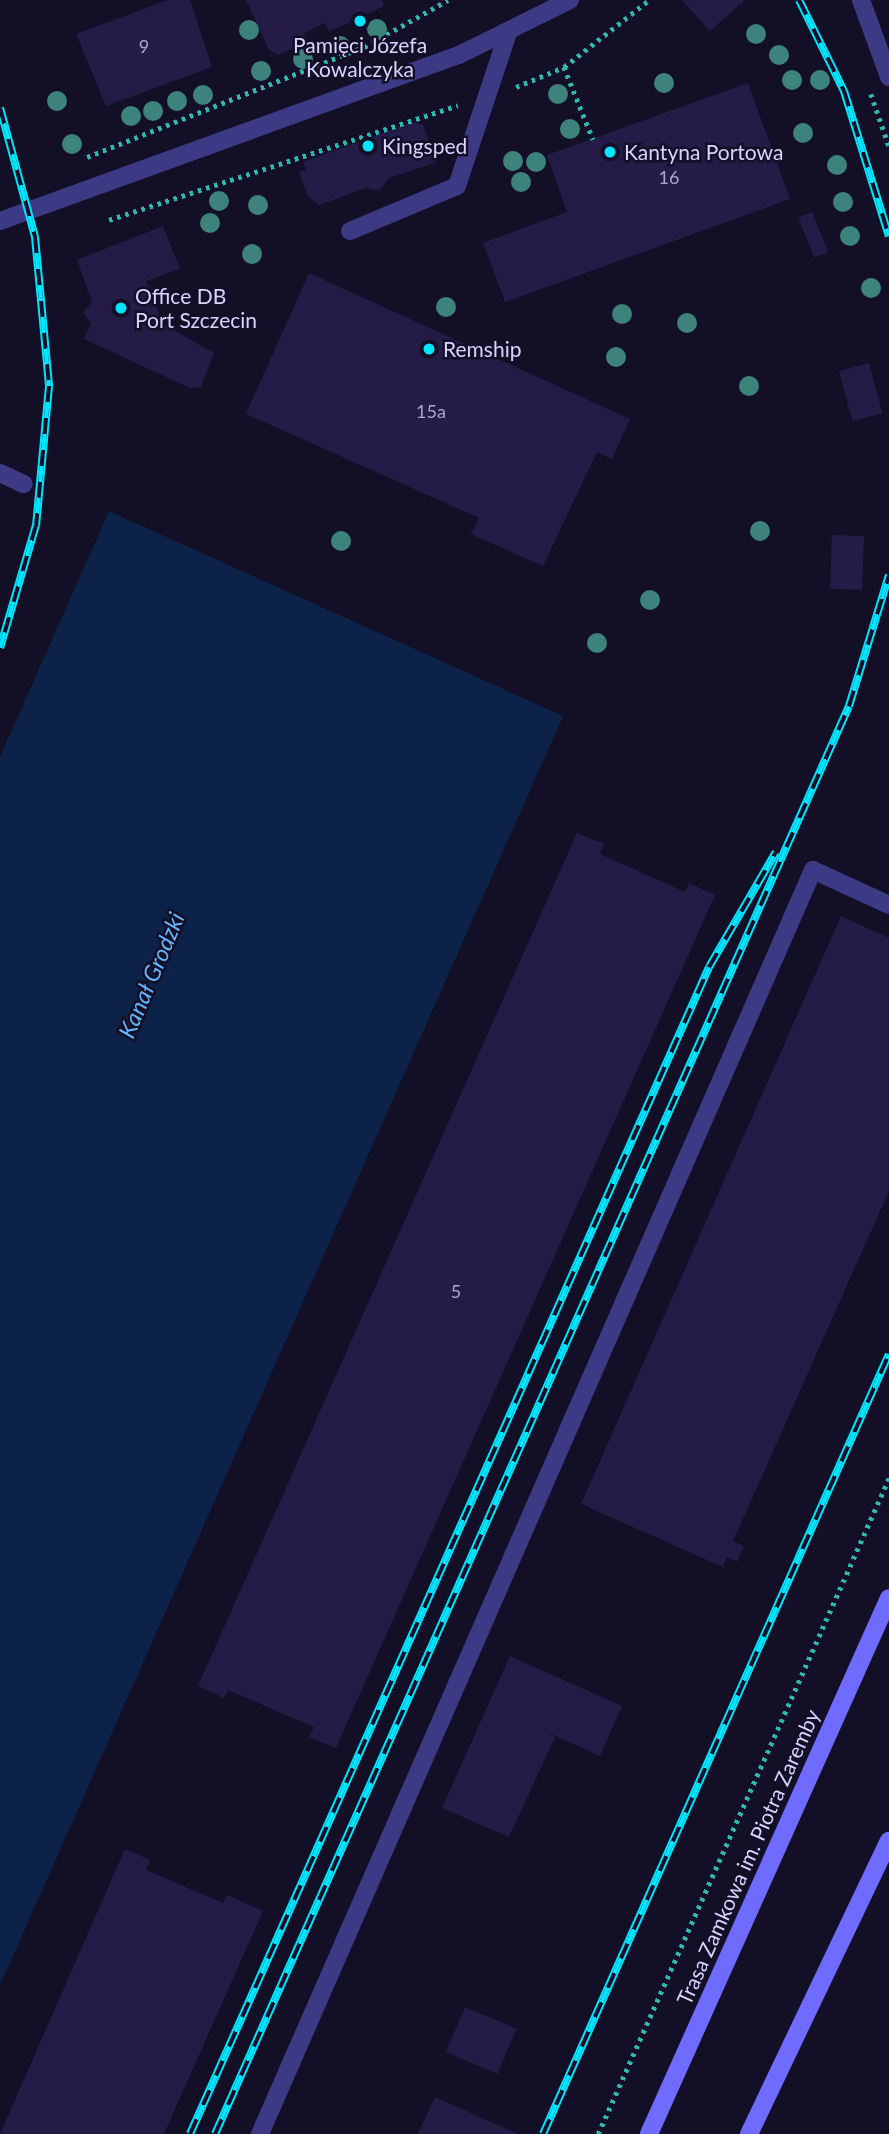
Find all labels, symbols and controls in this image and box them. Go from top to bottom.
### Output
marker: Pamięci Józefa Kowalczyka [352,13,368,29]
place label: Pamięci Józefa Kowalczyka [293,32,427,82]
house number: 9 [139,35,149,57]
place label: Kingsped [382,133,467,159]
marker: Kingsped [360,138,376,154]
place label: Kantyna Portowa [624,139,783,165]
marker: Kantyna Portowa [602,144,618,160]
house number: 16 [659,166,679,188]
place label: Office DB Port Szczecin [135,283,257,333]
marker: Office DB Port Szczecin [113,300,129,316]
place label: Remship [443,336,521,362]
marker: Remship [421,341,437,357]
house number: 15a [416,400,446,422]
water label: Kanał Grodzki [112,908,190,1042]
house number: 5 [451,1280,461,1302]
street label: Trasa Zamkowa im. Piotra Zaremby [671,1705,825,2009]

